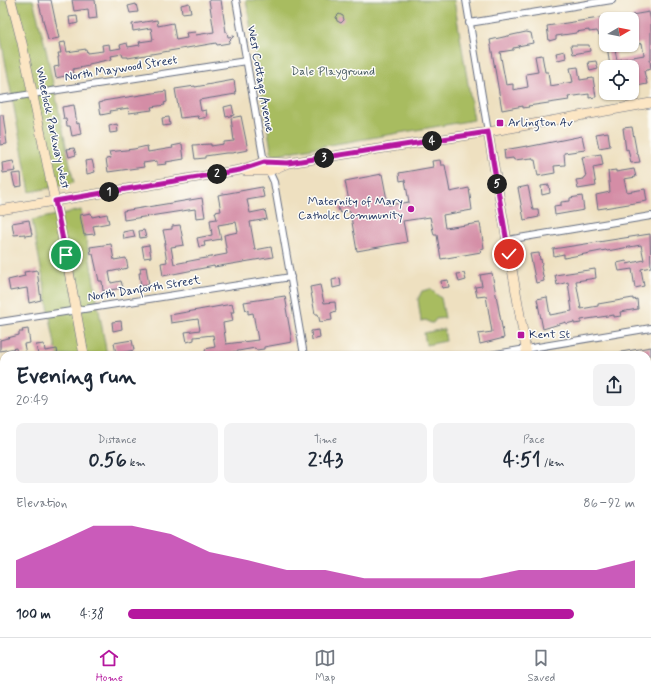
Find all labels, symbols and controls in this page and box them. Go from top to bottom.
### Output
north arrow [599,12,639,52]
map controls [599,12,639,100]
street label: West Cottage Avenue [243,24,277,134]
street label: North Maywood Street [64,52,179,86]
button: locate [599,60,639,100]
park label: Dale Playground [291,64,375,80]
street label: Wheelock Parkway West [31,66,73,191]
place label: Arlington Av [508,115,573,132]
marker: Arlington Av [495,118,505,128]
pin: 4 [422,131,442,151]
text: 4 [429,134,435,148]
pin: 3 [314,148,334,168]
text: 3 [322,151,326,165]
pin: 2 [207,164,227,184]
text: 2 [214,167,220,181]
pin: 5 [487,174,507,194]
text: 5 [494,177,500,191]
pin: 1 [99,182,119,202]
text: 1 [107,185,111,199]
place label: Maternity of Mary Catholic Community [298,194,403,224]
marker: Maternity of Mary Catholic Community [406,204,416,214]
pin [492,237,526,271]
pin [49,238,83,272]
icon: check [498,243,520,265]
icon: arrive [55,244,77,266]
street label: North Danforth Street [86,272,202,307]
place label: Kent St [529,327,571,343]
marker: Kent St [516,330,526,340]
text: Evening run [16,363,136,391]
button: share [593,364,635,406]
text: 20:49 [16,392,49,409]
text: Distance [98,433,137,447]
text: Time [314,433,337,447]
text: Pace [523,433,545,447]
text: 0.56 [88,447,127,474]
text: 2:43 [308,447,343,474]
text: 4:51 [503,447,541,474]
text: km [127,456,146,470]
text: /km [541,456,565,470]
text: Elevation [16,495,67,512]
text: 86–92 m [583,495,635,512]
text: 100 m [16,606,51,623]
text: 4:38 [80,606,104,623]
tab: Home [96,647,123,685]
tab: Map [314,647,336,685]
tab: Saved [528,647,555,685]

